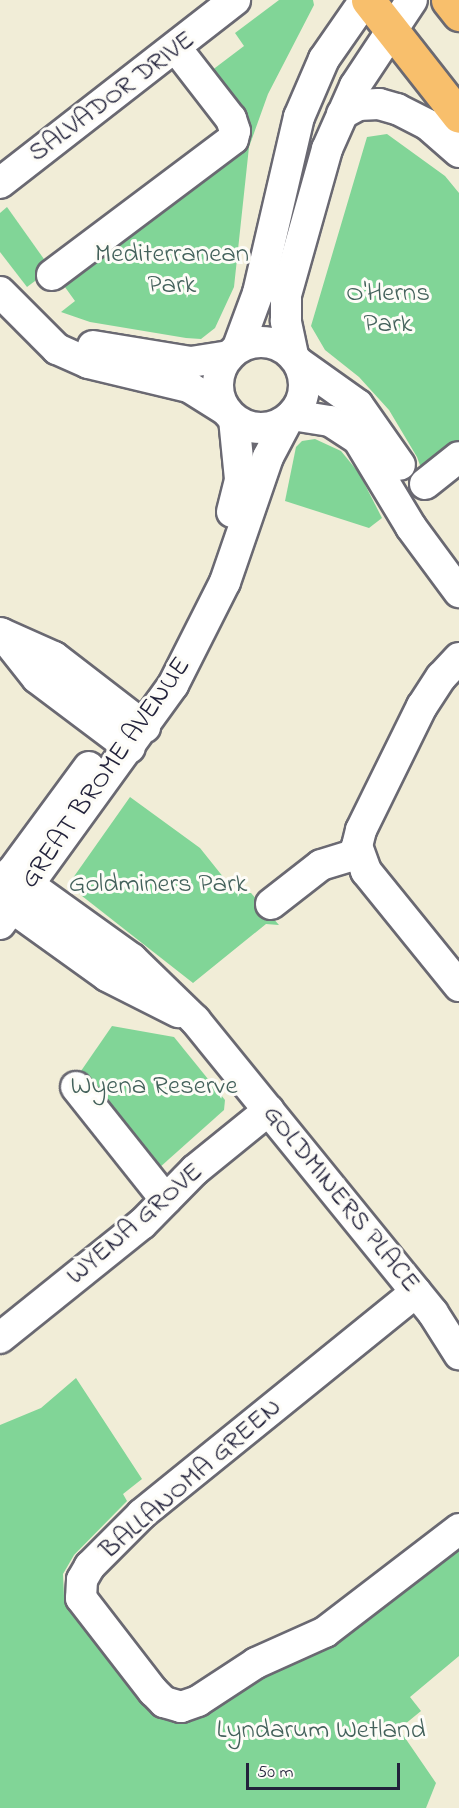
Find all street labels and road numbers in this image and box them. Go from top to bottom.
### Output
street label: SALVADOR DRIVE [23,24,201,170]
street label: GREAT BROME AVENUE [14,651,198,895]
street label: GOLDMINERS PLACE [255,1099,427,1299]
street label: WYENA GROVE [60,1156,210,1292]
street label: BALLANOMA GREEN [94,1391,288,1567]

